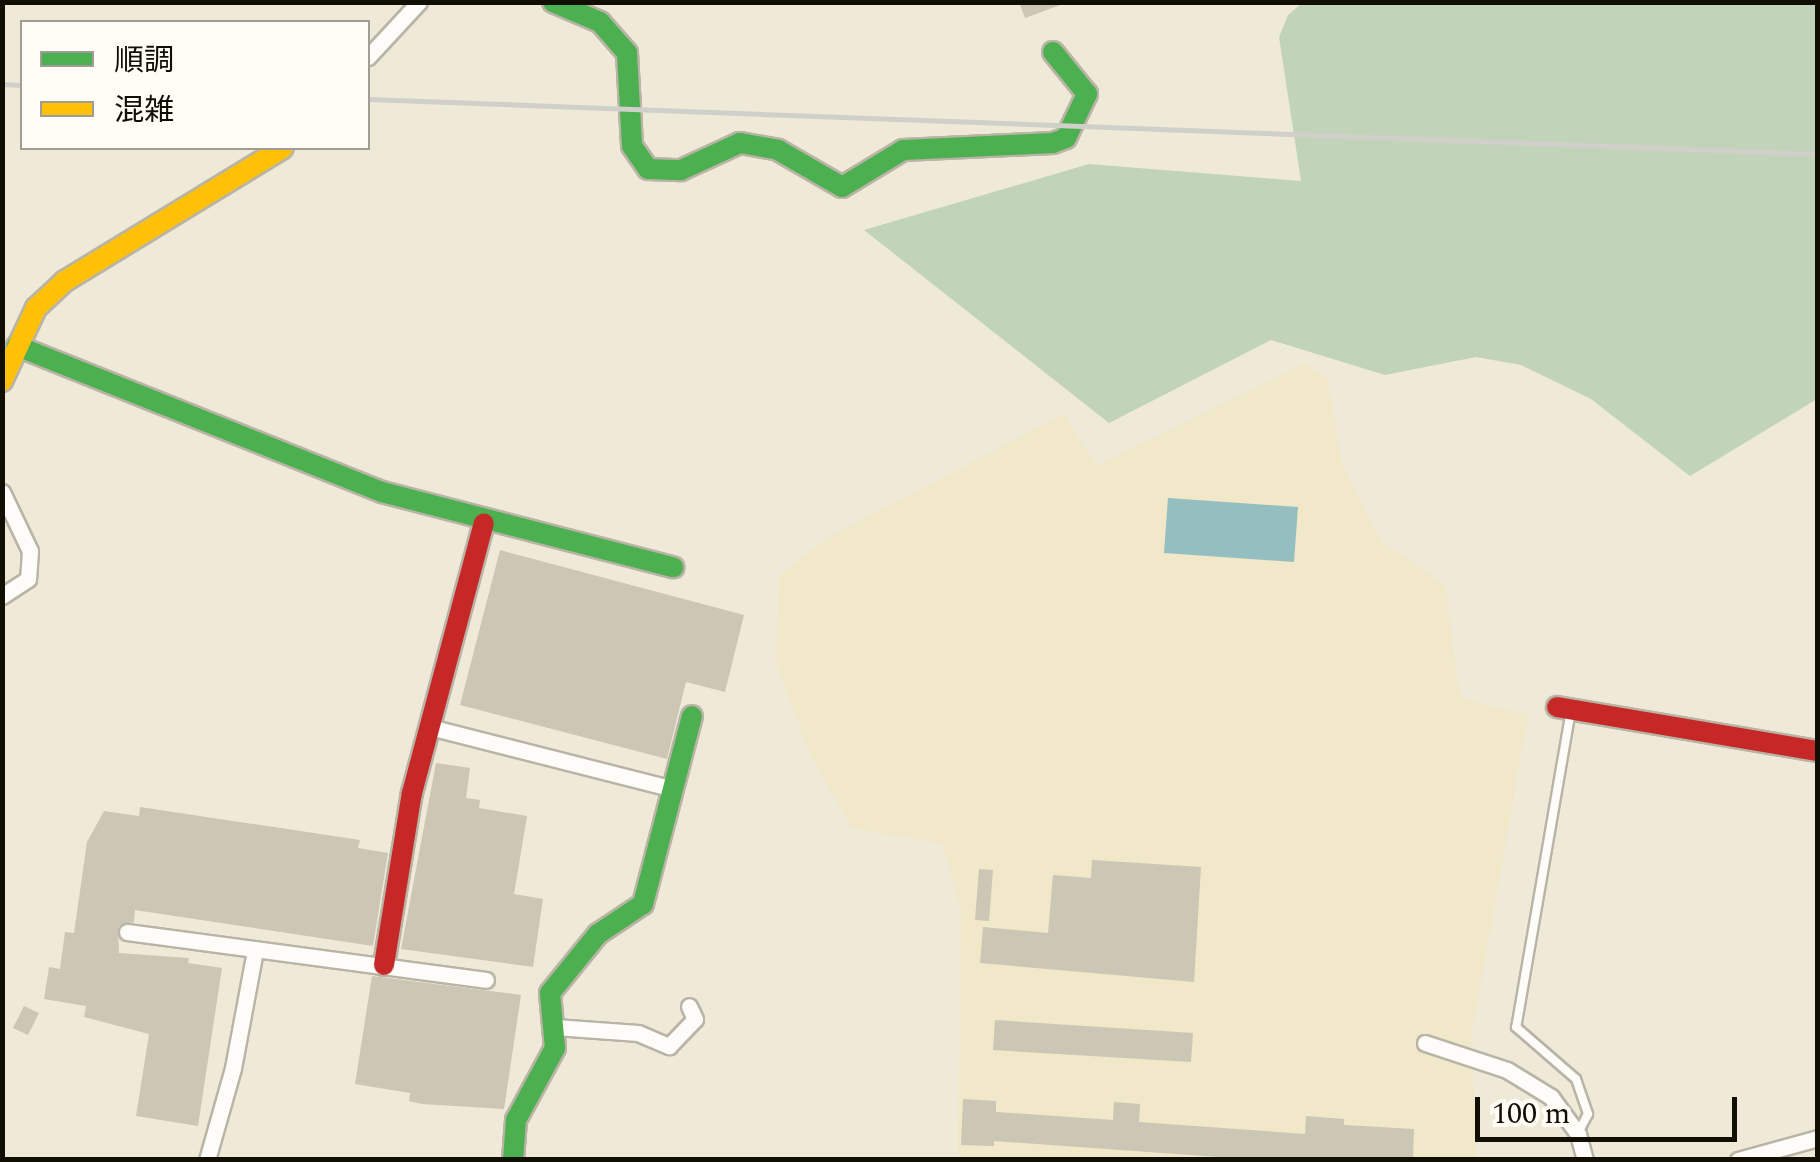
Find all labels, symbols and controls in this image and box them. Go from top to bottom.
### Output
legend [20,20,370,150]
text: 順調 [114,38,174,84]
text: 混雑 [114,88,174,134]
scale bar [1480,1077,1742,1139]
text: 100 m [1492,1091,1570,1137]

